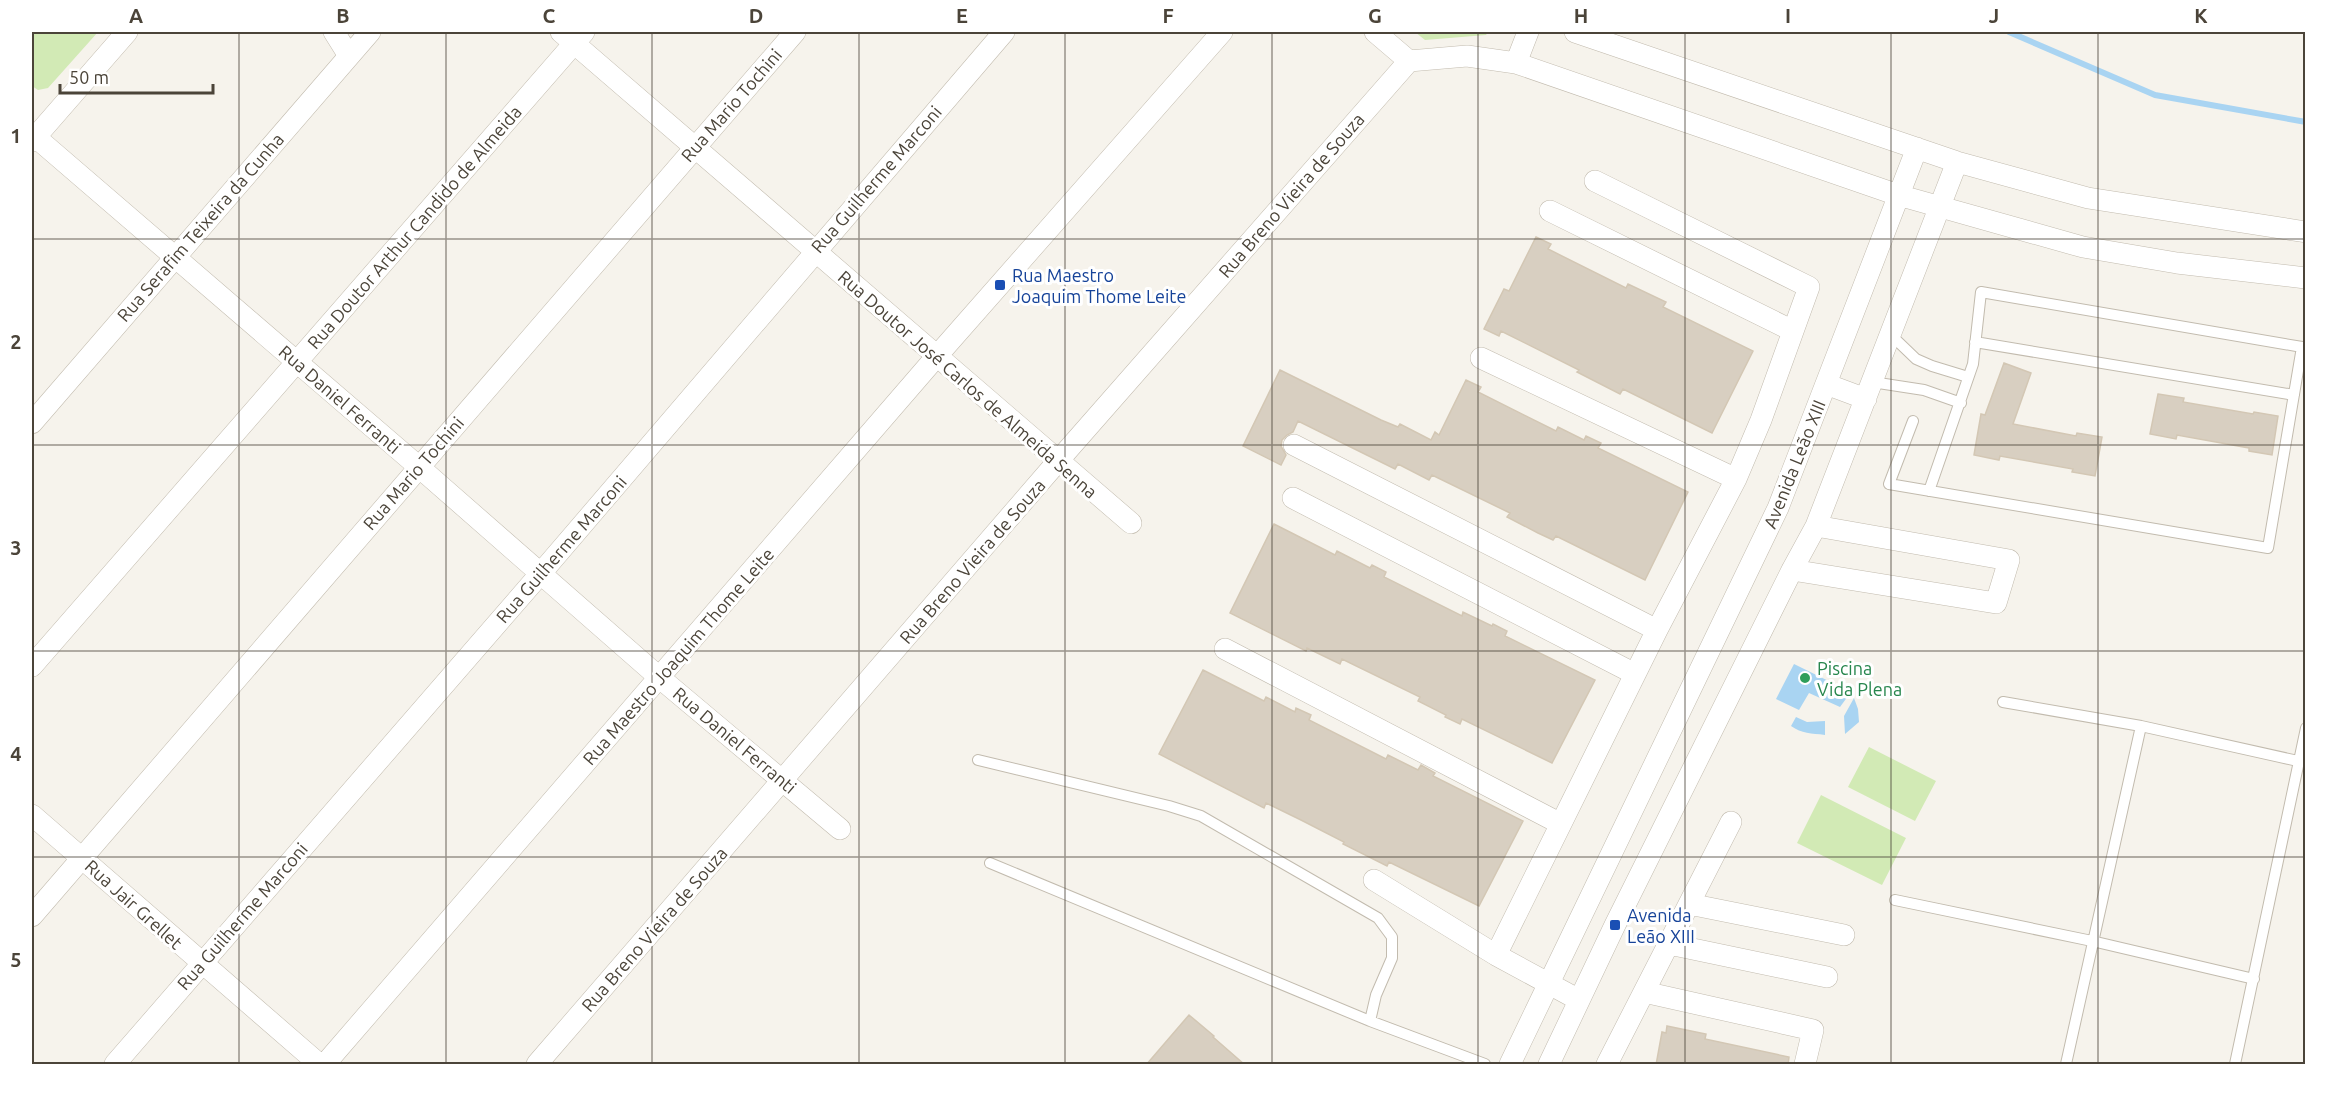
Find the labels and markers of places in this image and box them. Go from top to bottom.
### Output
place label: Rua Maestro Joaquim Thome Leite [1012,265,1186,306]
marker: Rua Maestro Joaquim Thome Leite [993,278,1007,292]
place label: Piscina Vida Plena [1817,658,1902,699]
marker: Piscina Vida Plena [1798,671,1812,685]
place label: Avenida Leão XIII [1627,905,1695,946]
marker: Avenida Leão XIII [1608,918,1622,932]

